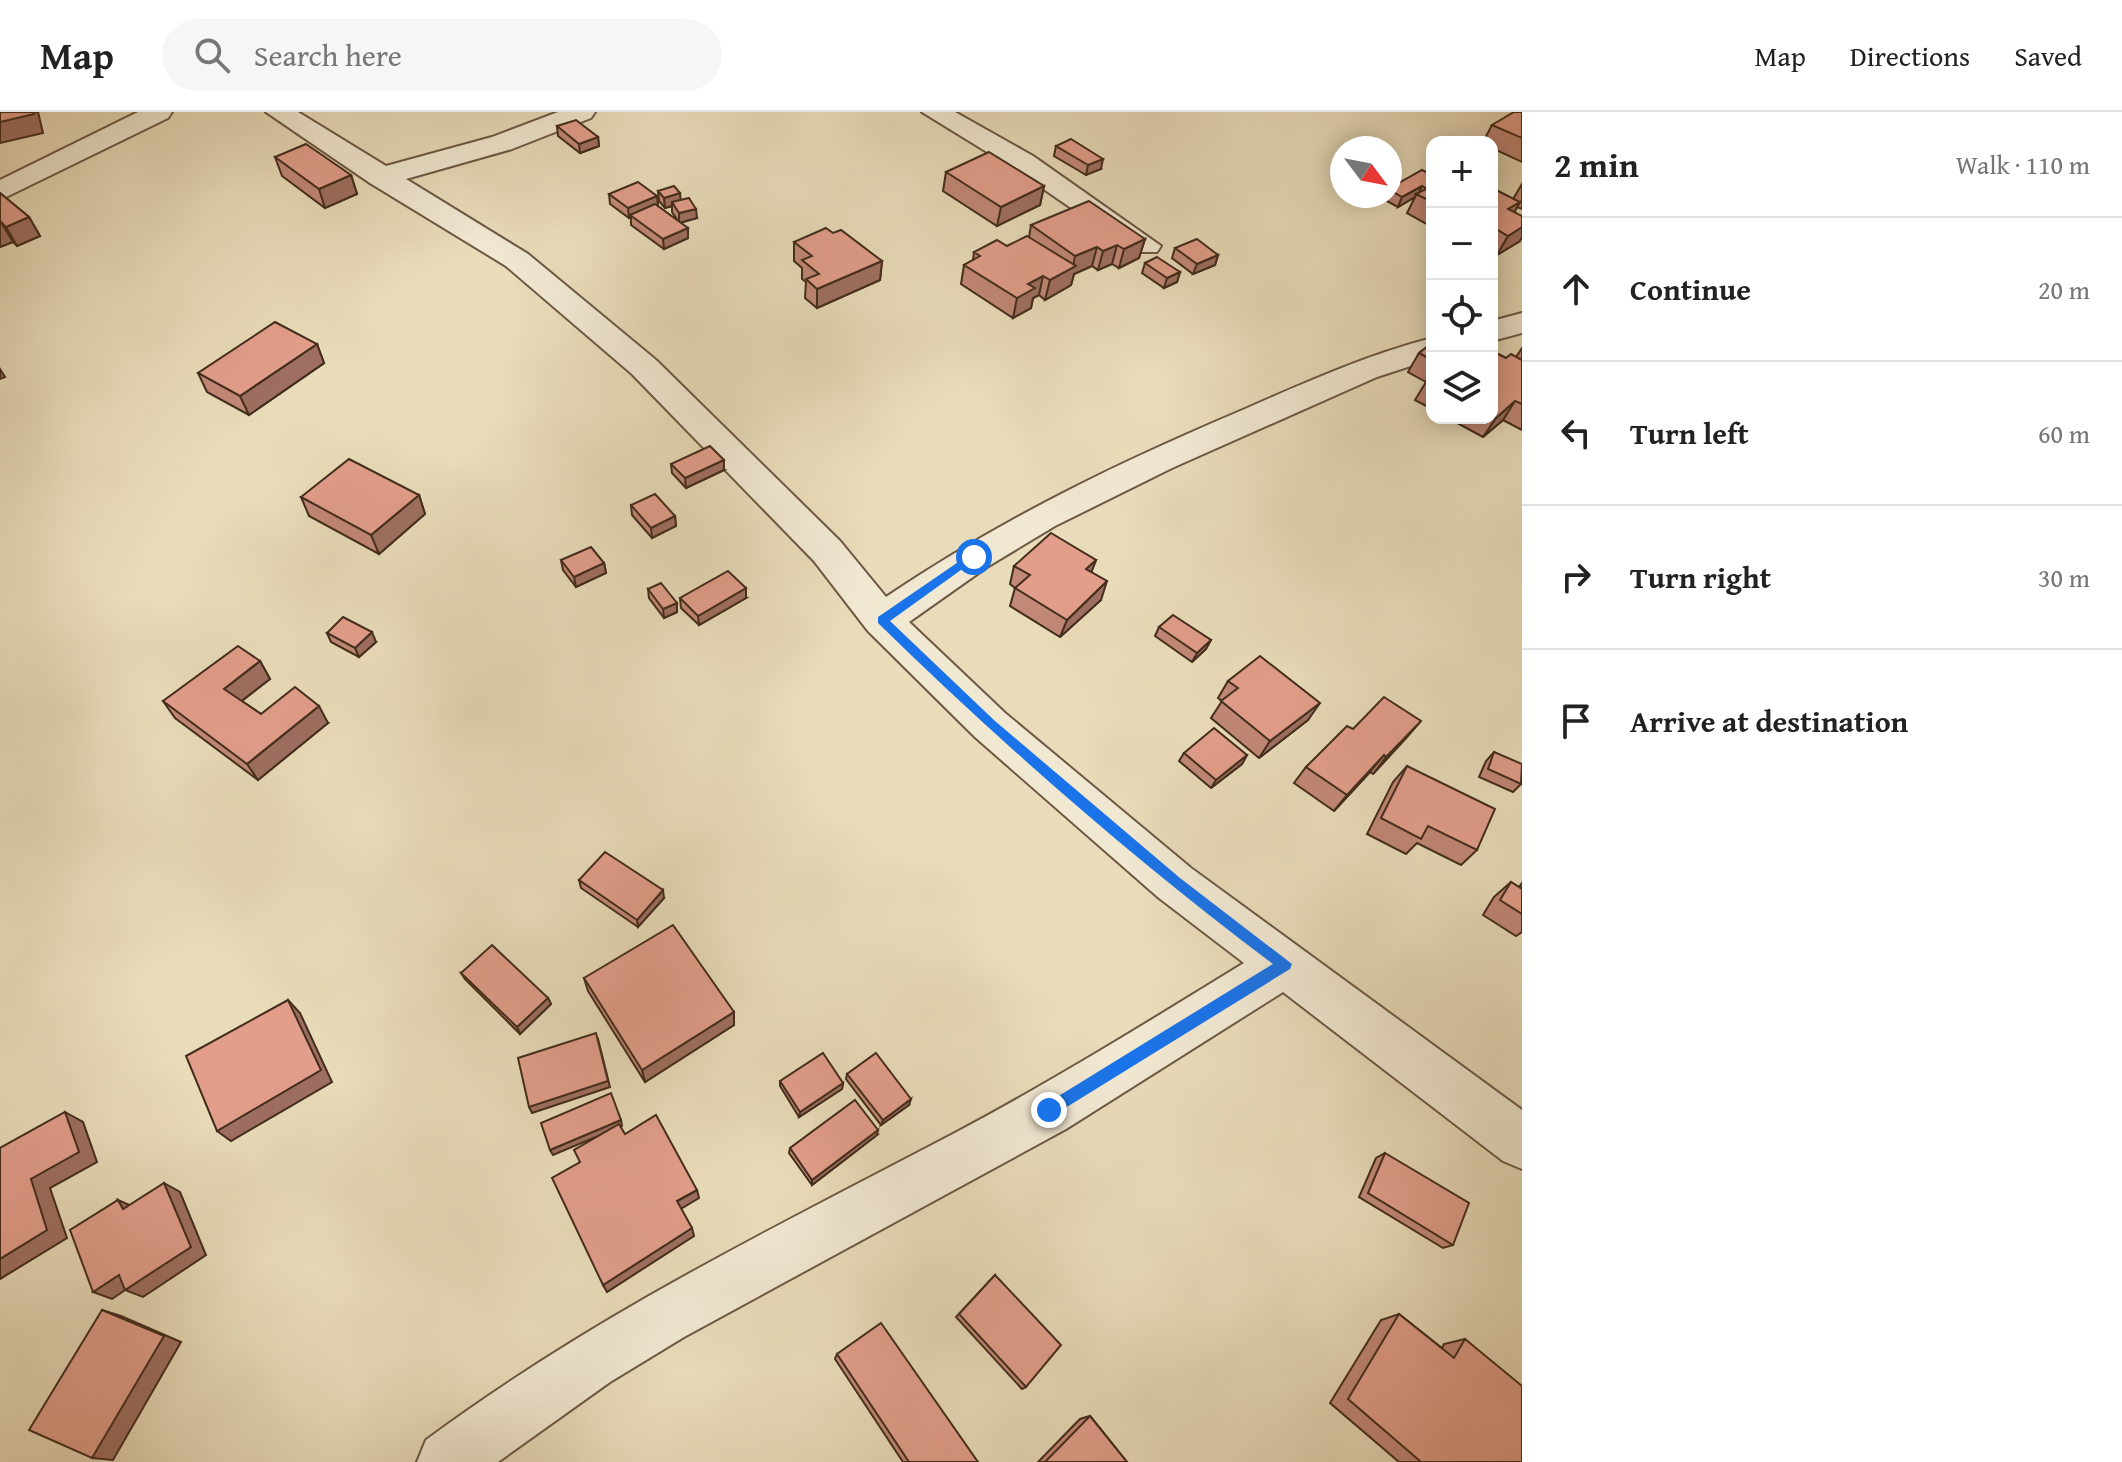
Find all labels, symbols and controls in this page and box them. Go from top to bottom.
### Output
search box [162,19,722,91]
text: Map [40,27,114,83]
icon: search [190,33,234,77]
text: Search here [254,33,402,77]
text: Map [1754,35,1806,76]
text: Directions [1850,35,1970,76]
text: Saved [2014,35,2082,76]
north arrow [1330,136,1402,208]
map controls [1426,136,1498,424]
button: + [1426,136,1498,208]
text: 2 min [1554,140,1639,189]
text: Walk · 110 m [1956,145,2090,184]
button: − [1426,208,1498,280]
icon: ahead [1554,267,1598,311]
text: Continue [1630,267,1751,311]
text: 20 m [2038,270,2090,309]
button: locate [1426,280,1498,352]
button: layers [1426,352,1498,424]
icon: left [1554,411,1598,455]
text: Turn left [1630,411,1749,455]
text: 60 m [2038,414,2090,453]
route start [956,539,992,575]
icon: right [1554,555,1598,599]
text: Turn right [1630,555,1771,599]
text: 30 m [2038,558,2090,597]
icon: arrive [1554,699,1598,743]
text: Arrive at destination [1630,699,1908,743]
route end [1031,1092,1067,1128]

